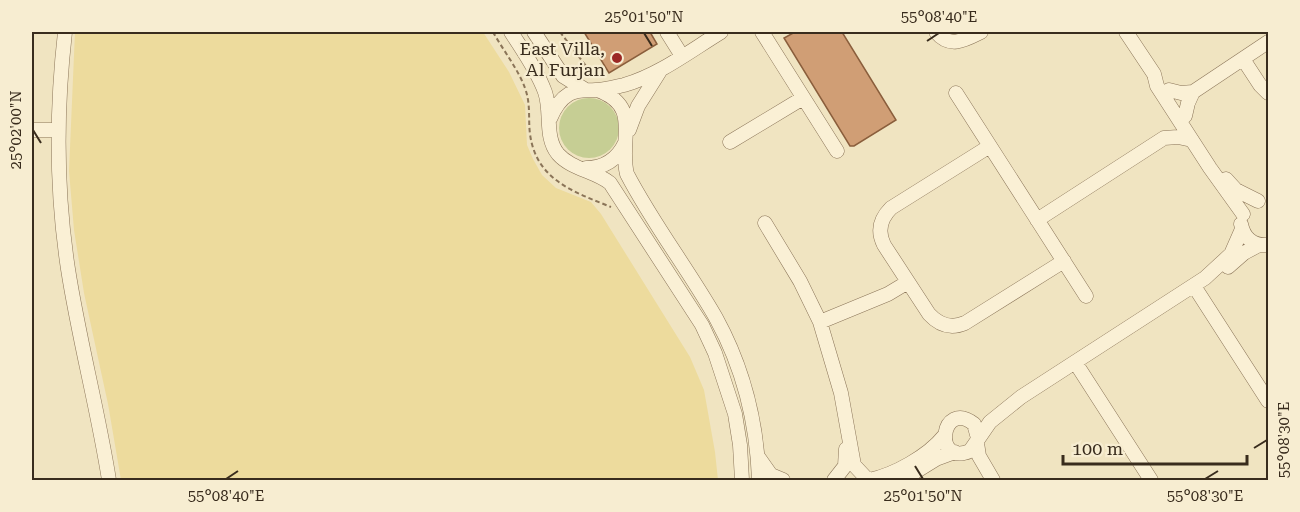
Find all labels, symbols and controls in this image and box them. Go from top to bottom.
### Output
text: 25°01'50"N [604,8,684,26]
text: 55°08'40"E [901,8,977,26]
place label: East Villa, Al Furjan [520,38,605,80]
marker: East Villa, Al Furjan [610,51,624,65]
text: 25°02'00"N [7,90,25,170]
text: 55°08'30"E [1275,402,1293,478]
scale bar [1063,428,1248,466]
text: 100 m [1072,438,1123,459]
text: 55°08'40"E [188,487,264,505]
text: 25°01'50"N [883,487,963,505]
text: 55°08'30"E [1167,487,1243,505]

